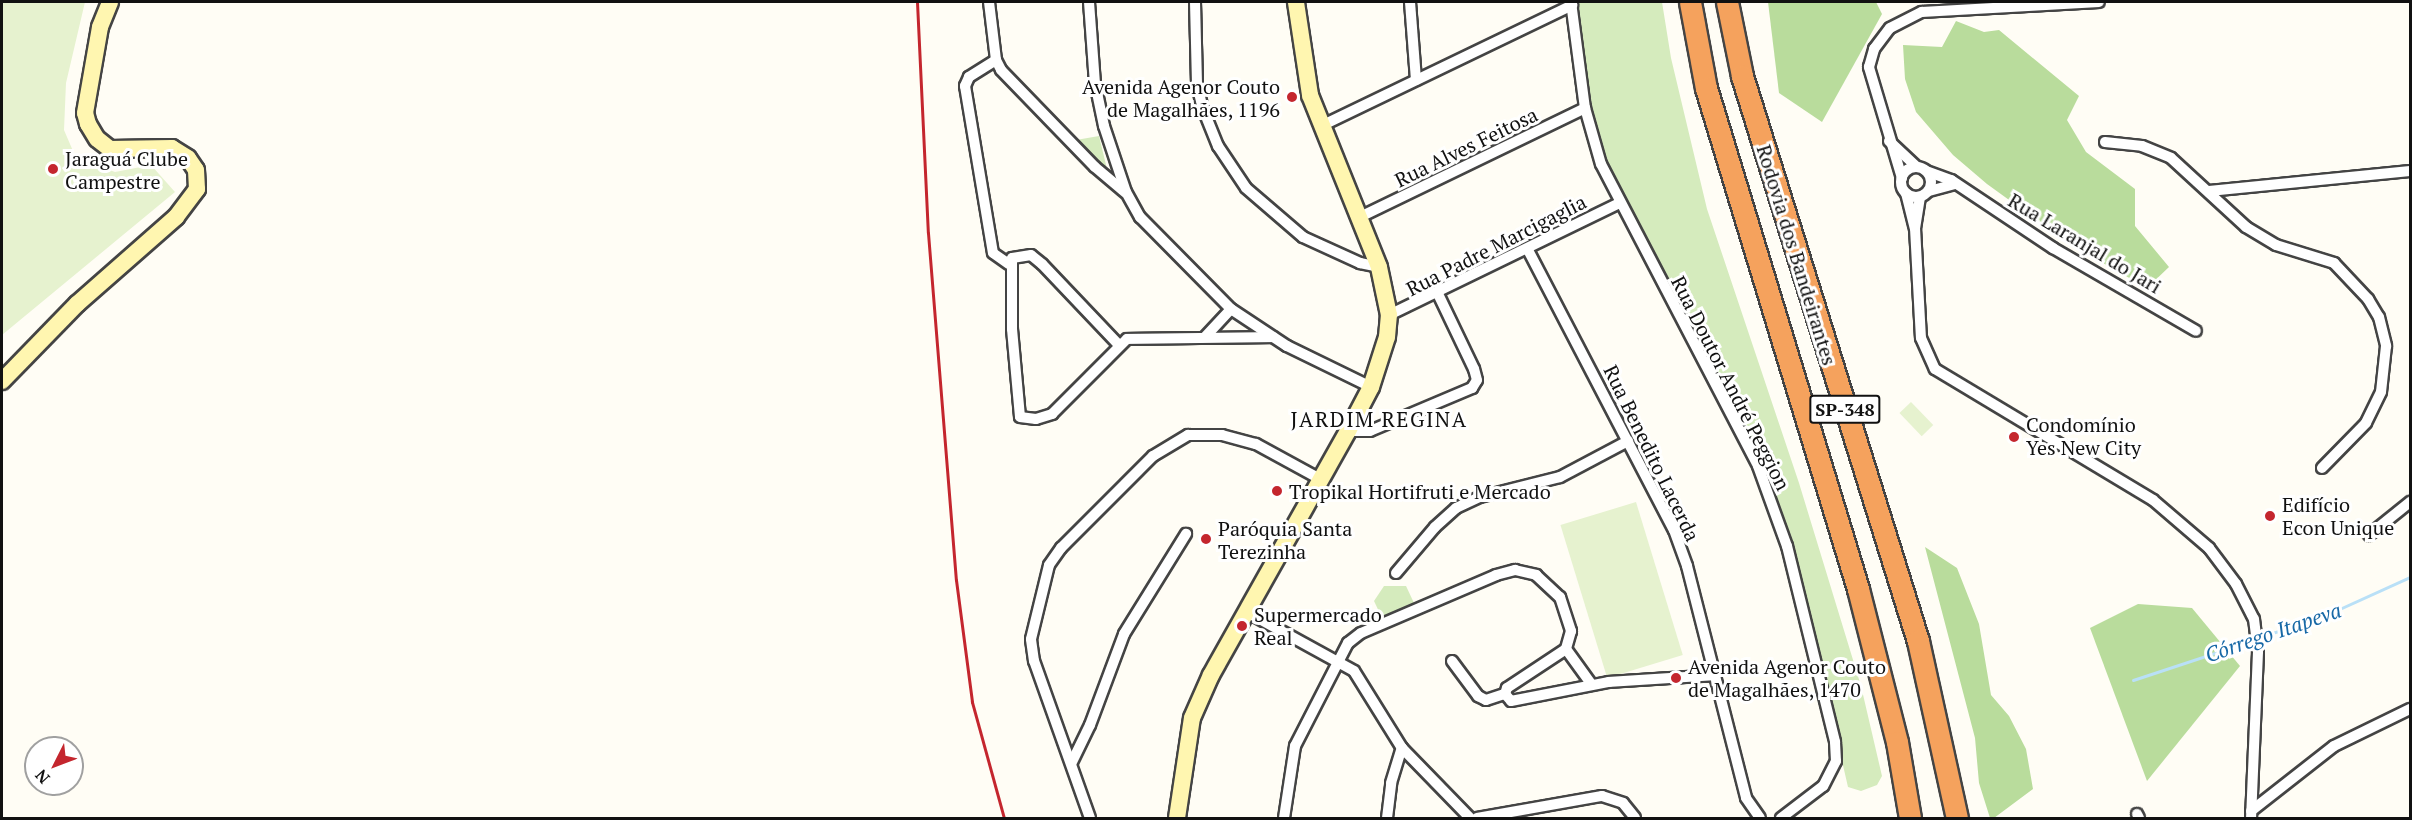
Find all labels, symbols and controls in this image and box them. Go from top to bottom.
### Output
place label: Avenida Agenor Couto de Magalhães, 1196 [1082,74,1280,121]
marker: Avenida Agenor Couto de Magalhães, 1196 [1285,90,1299,104]
street label: Rua Alves Feitosa [1390,102,1542,192]
street label: Rodovia dos Bandeirantes [1752,142,1842,368]
place label: Jaraguá Clube Campestre [65,146,188,193]
marker: Jaraguá Clube Campestre [46,162,60,176]
street label: Rua Laranjal do Jari [2004,188,2166,298]
street label: Rua Padre Marcigaglia [1402,189,1590,301]
street label: Rua Doutor André Peggion [1666,272,1796,494]
street label: Rua Benedito Lacerda [1599,361,1705,545]
road number: SP-348 [1809,394,1881,424]
district label: JARDIM REGINA [1290,406,1468,432]
place label: Condomínio Yes New City [2026,413,2141,460]
marker: Condomínio Yes New City [2007,430,2021,444]
place label: Tropikal Hortifruti e Mercado [1289,479,1551,503]
marker: Tropikal Hortifruti e Mercado [1270,484,1284,498]
place label: Edifício Econ Unique [2282,492,2394,539]
marker: Edifício Econ Unique [2263,509,2277,523]
place label: Paróquia Santa Terezinha [1218,516,1352,563]
marker: Paróquia Santa Terezinha [1199,532,1213,546]
water label: Córrego Itapeva [2202,597,2344,667]
place label: Supermercado Real [1254,602,1382,649]
marker: Supermercado Real [1235,619,1249,633]
place label: Avenida Agenor Couto de Magalhães, 1470 [1688,654,1886,701]
marker: Avenida Agenor Couto de Magalhães, 1470 [1669,671,1683,685]
north arrow [24,736,84,796]
text: N [30,765,54,789]

